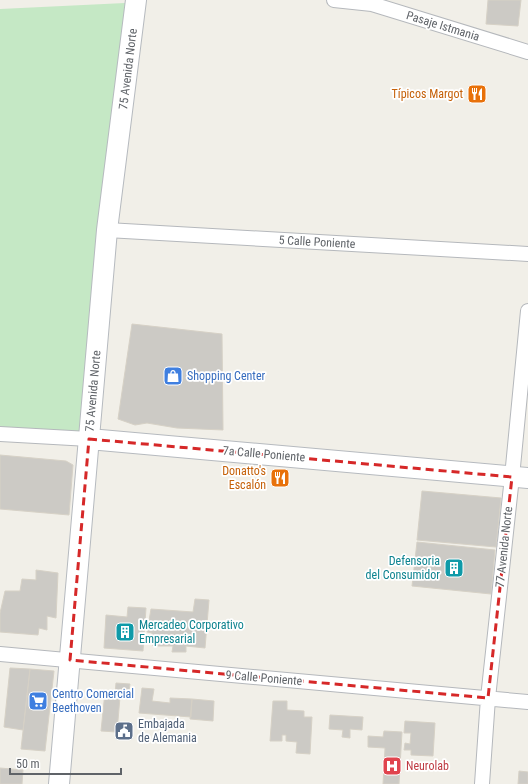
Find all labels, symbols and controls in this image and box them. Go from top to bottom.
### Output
street label: Pasaje Istmania [405,8,482,44]
street label: 75 Avenida Norte [116,27,140,110]
restaurant icon: Típicos Margot [466,83,488,105]
place label: Típicos Margot [392,87,463,101]
street label: 5 Calle Poniente [278,233,356,251]
street label: 75 Avenida Norte [82,349,104,432]
shop icon: Shopping Center [162,365,184,387]
place label: Shopping Center [187,369,266,383]
street label: 7a Calle Poniente [222,443,306,465]
place label: Donatto's Escalón [222,464,266,492]
restaurant icon: Donatto's Escalón [269,467,291,489]
street label: 77 Avenida Norte [493,505,515,588]
place label: Defensoria del Consumidor [366,554,440,582]
building icon: Defensoria del Consumidor [443,557,465,579]
place label: Mercadeo Corporativo Empresarial [139,618,244,646]
building icon: Mercadeo Corporativo Empresarial [114,621,136,643]
street label: 9 Calle Poniente [225,668,303,688]
place label: Centro Comercial Beethoven [52,687,134,715]
supermarket icon: Centro Comercial Beethoven [27,690,49,712]
place label: Embajada de Alemania [138,717,197,745]
public building icon: Embajada de Alemania [113,720,135,742]
scale bar [10,750,121,776]
hospital icon: Neurolab [381,755,403,777]
text: 50 m [16,757,40,771]
place label: Neurolab [406,759,449,773]

